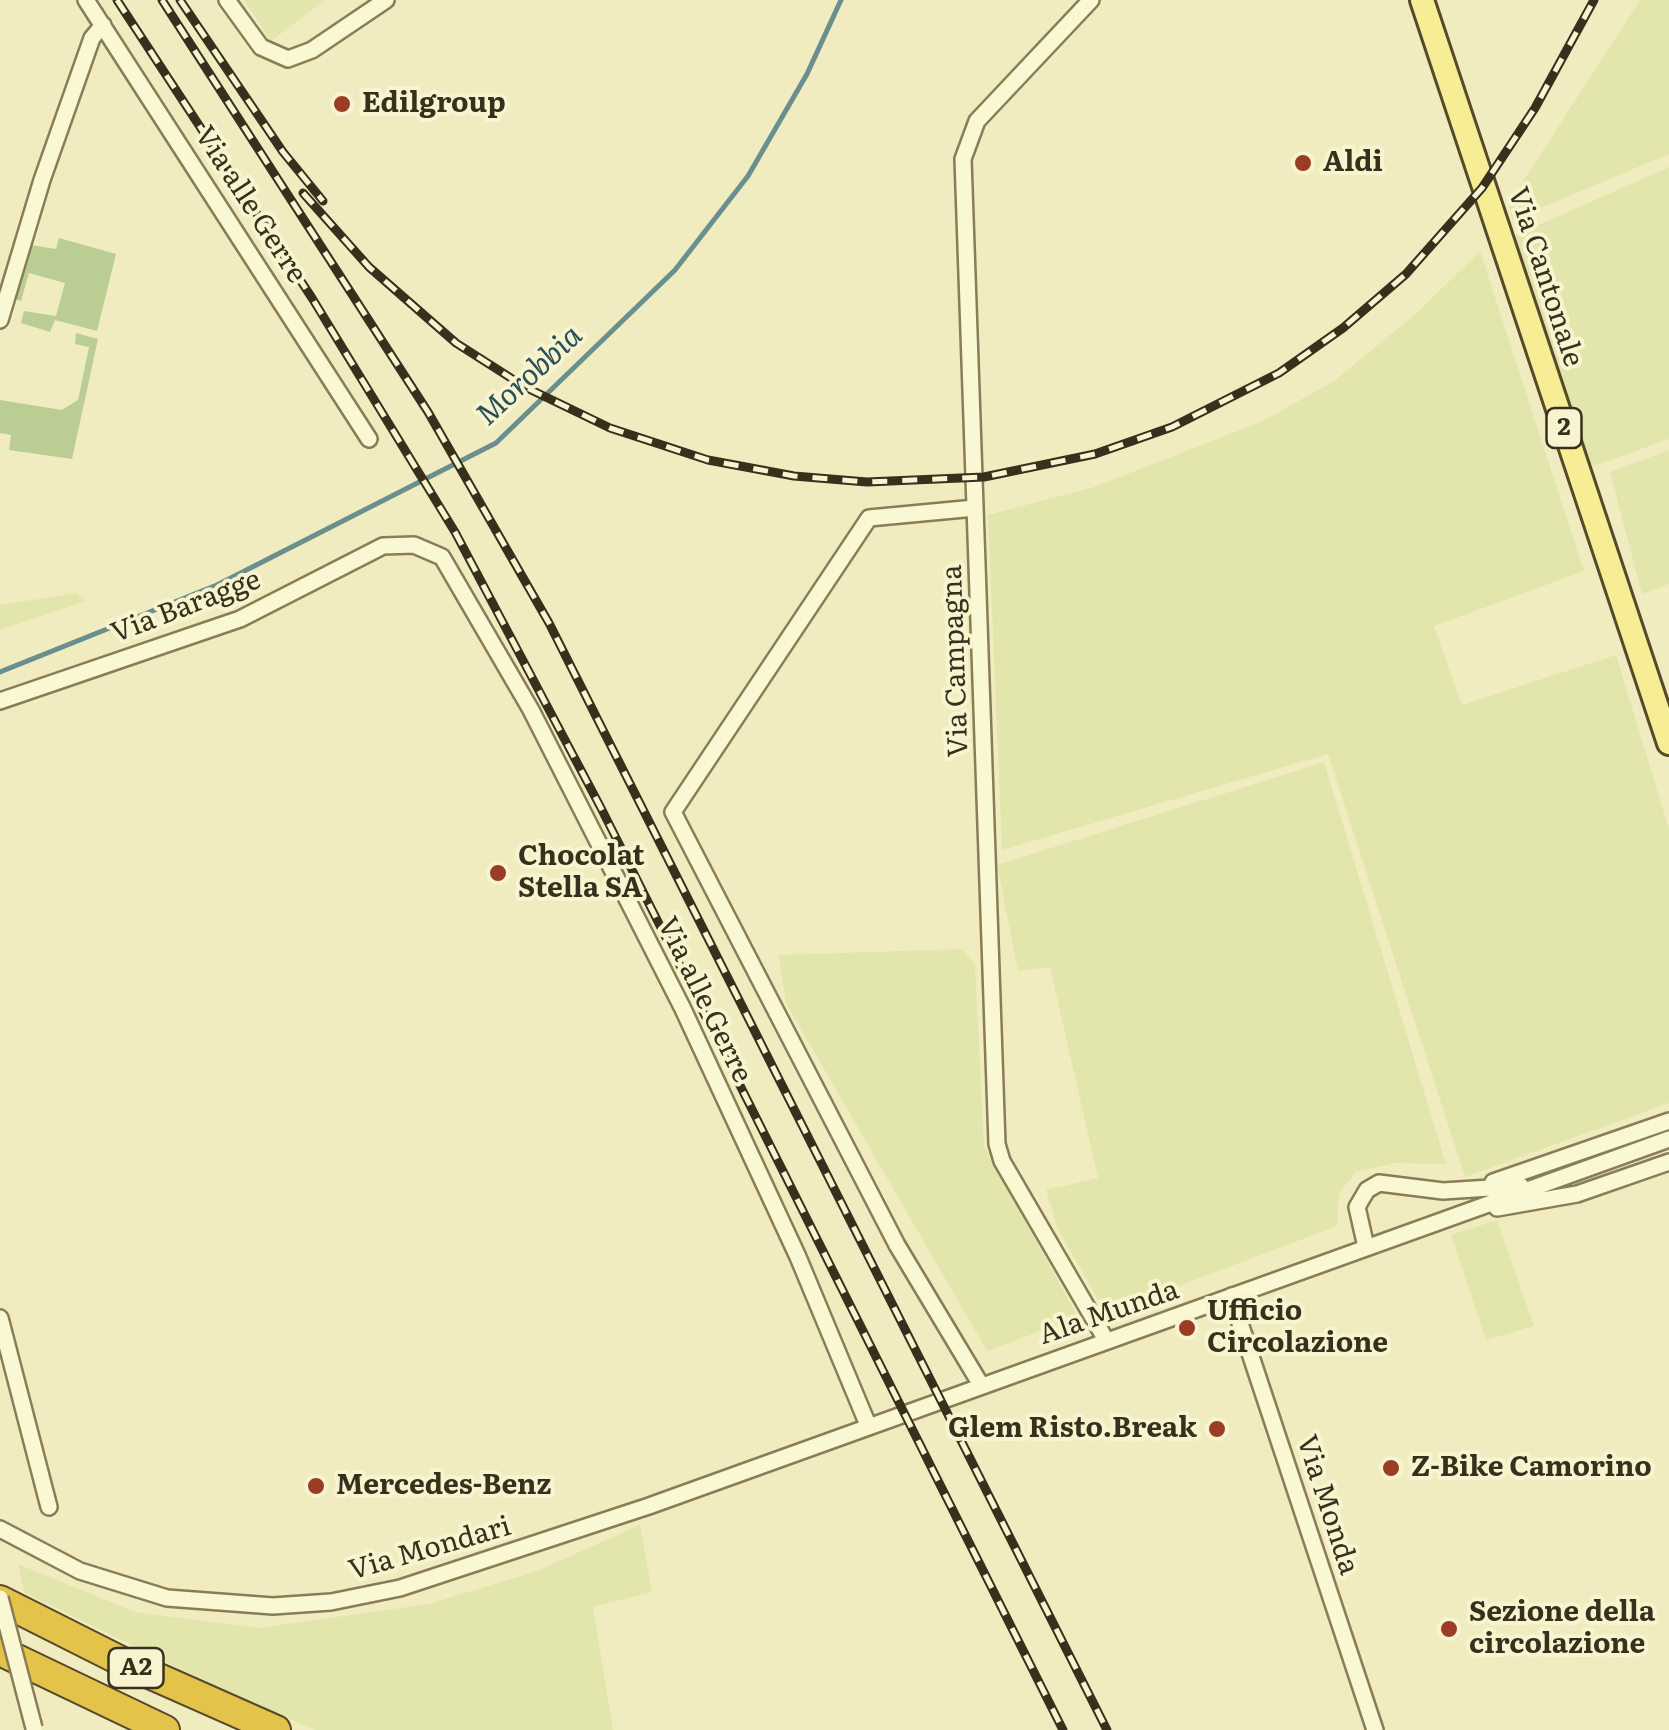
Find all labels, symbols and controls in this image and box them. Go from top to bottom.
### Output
place label: Edilgroup [362,87,506,121]
marker: Edilgroup [331,93,353,115]
street label: Via alle Gerre [187,120,313,290]
place label: Aldi [1323,146,1383,180]
marker: Aldi [1292,152,1314,174]
street label: Via Cantonale [1500,183,1590,371]
water label: Morobbia [470,318,590,434]
road number: 2 [1546,408,1582,448]
street label: Via Baragge [107,563,265,651]
street label: Via Campagna [936,564,976,758]
place label: Chocolat Stella SA [518,840,645,906]
marker: Chocolat Stella SA [487,862,509,884]
street label: Via alle Gerre [649,912,759,1088]
street label: Ala Munda [1035,1273,1183,1353]
place label: Ufficio Circolazione [1207,1295,1388,1361]
marker: Ufficio Circolazione [1176,1317,1198,1339]
place label: Glem Risto.Break [948,1412,1197,1446]
marker: Glem Risto.Break [1206,1418,1228,1440]
street label: Via Monda [1289,1431,1365,1579]
place label: Z-Bike Camorino [1411,1451,1652,1485]
marker: Z-Bike Camorino [1380,1457,1402,1479]
place label: Mercedes-Benz [336,1469,551,1503]
marker: Mercedes-Benz [305,1475,327,1497]
street label: Via Mondari [345,1510,515,1588]
place label: Sezione della circolazione [1469,1596,1655,1662]
marker: Sezione della circolazione [1438,1618,1460,1640]
road number: A2 [108,1648,164,1688]

